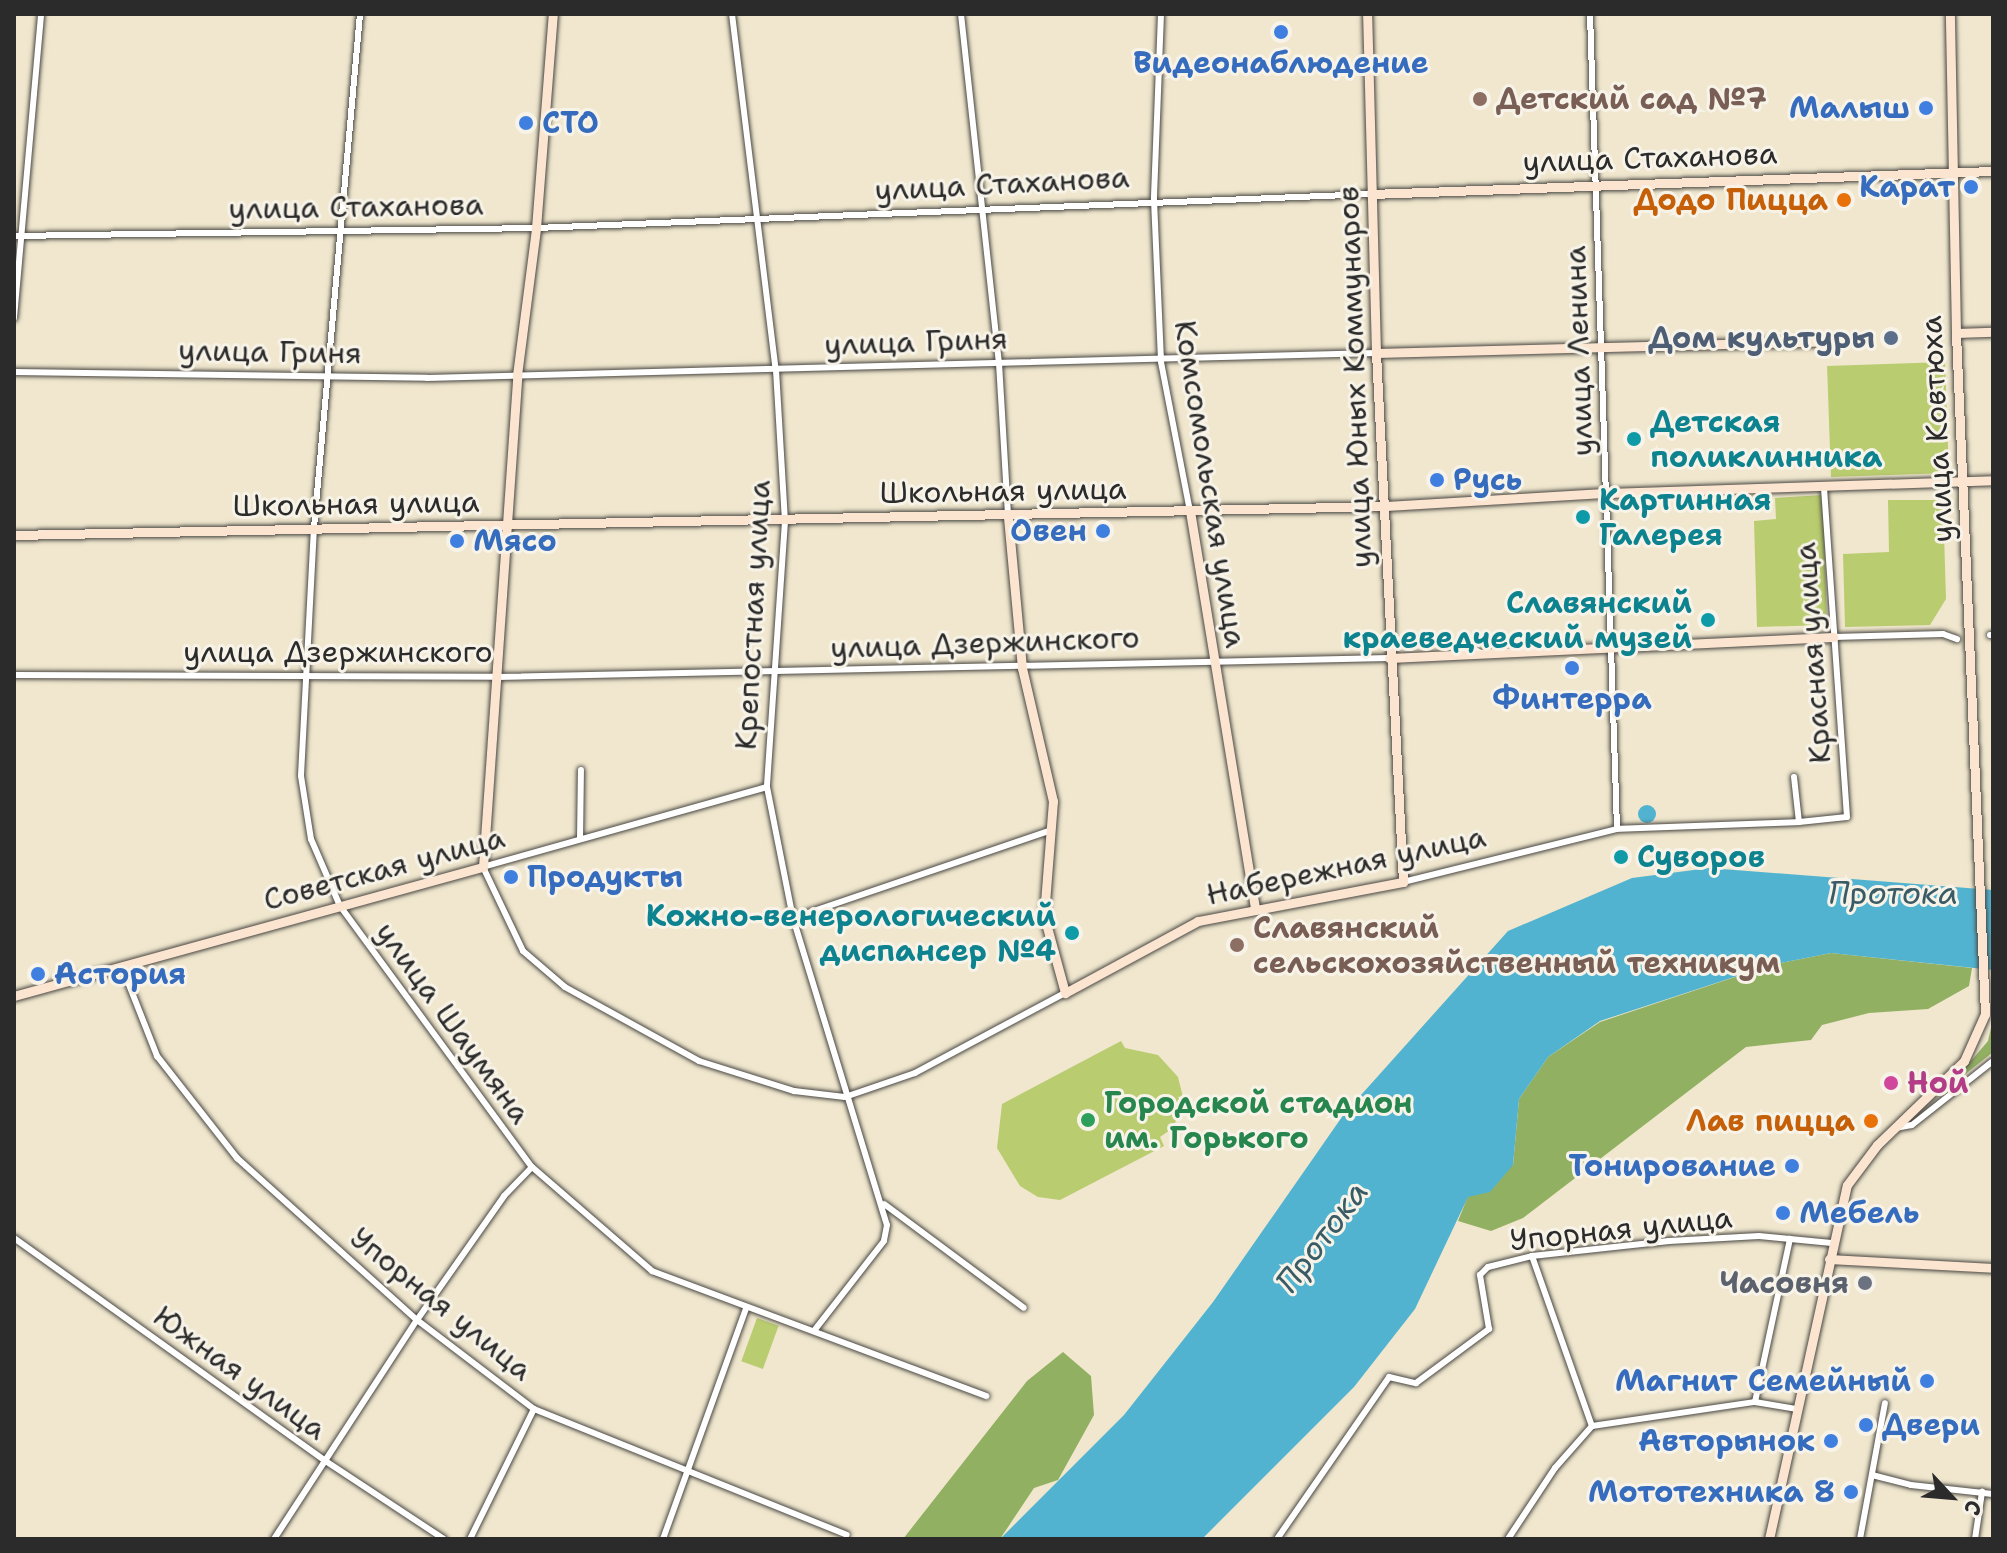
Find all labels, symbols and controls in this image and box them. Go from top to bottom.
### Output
marker: Видеонаблюдение [1272,23,1290,41]
place label: Видеонаблюдение [1133,45,1429,81]
place label: Детский сад №7 [1496,81,1767,117]
marker: Детский сад №7 [1471,90,1489,108]
place label: Малыш [1789,90,1910,126]
marker: Малыш [1917,99,1935,117]
place label: СТО [542,105,599,141]
marker: СТО [517,114,535,132]
street label: улица Стаханова [1522,136,1778,180]
street label: улица Стаханова [874,159,1130,209]
place label: Карат [1859,169,1955,205]
marker: Карат [1962,178,1980,196]
place label: Додо Пицца [1634,182,1828,218]
street label: улица Юных Коммунаров [1330,185,1380,569]
street label: улица Стаханова [228,187,484,227]
marker: Додо Пицца [1835,191,1853,209]
street label: улица Ленина [1557,245,1601,457]
street label: улица Ковтюха [1913,315,1961,543]
street label: Комсомольская улица [1166,318,1254,650]
place label: Дом культуры [1648,320,1875,356]
street label: улица Гриня [824,321,1008,363]
marker: Дом культуры [1882,329,1900,347]
street label: улица Гриня [178,332,362,372]
place label: Детская поликлинника [1650,404,1883,474]
marker: Детская поликлинника [1625,430,1643,448]
place label: Русь [1453,462,1522,498]
street label: Школьная улица [879,471,1127,511]
marker: Русь [1428,471,1446,489]
street label: Крепостная улица [728,479,778,751]
place label: Картинная Галерея [1599,482,1772,552]
street label: Школьная улица [232,484,480,524]
marker: Картинная Галерея [1574,508,1592,526]
place label: Овен [1010,513,1087,549]
marker: Овен [1094,522,1112,540]
place label: Мясо [473,523,557,559]
marker: Мясо [448,532,466,550]
street label: Красная улица [1787,541,1839,765]
place label: Славянский краеведческий музей [1343,585,1692,656]
marker: Славянский краеведческий музей [1699,611,1717,629]
street label: улица Дзержинского [830,620,1140,666]
street label: улица Дзержинского [183,634,493,670]
marker: Финтерра [1563,659,1581,677]
place label: Финтерра [1492,681,1652,717]
street label: Набережная улица [1203,819,1489,913]
street label: Советская улица [260,820,508,918]
place label: Суворов [1637,839,1765,875]
marker: Суворов [1612,848,1630,866]
place label: Продукты [527,859,683,895]
marker: Продукты [502,868,520,886]
water label: Протока [1828,874,1958,912]
place label: Кожно-венерологический диспансер №4 [646,898,1056,968]
place label: Славянский сельскохозяйственный техникум [1253,910,1780,980]
street label: улица Шаумяна [368,915,538,1131]
marker: Кожно-венерологический диспансер №4 [1063,924,1081,942]
marker: Славянский сельскохозяйственный техникум [1228,936,1246,954]
place label: Астория [54,956,186,992]
marker: Астория [29,965,47,983]
place label: Ной [1907,1065,1969,1101]
marker: Ной [1882,1074,1900,1092]
place label: Городской cтадион им. Горького [1104,1085,1412,1156]
place label: Лав пицца [1686,1103,1855,1139]
marker: Городской cтадион им. Горького [1079,1111,1097,1129]
marker: Лав пицца [1862,1112,1880,1130]
place label: Тонирование [1568,1148,1776,1184]
marker: Тонирование [1783,1157,1801,1175]
water label: Протока [1268,1174,1376,1300]
place label: Мебель [1799,1195,1919,1231]
street label: Упорная улица [1508,1199,1734,1259]
marker: Мебель [1774,1204,1792,1222]
street label: Упорная улица [343,1220,539,1388]
place label: Часовня [1719,1265,1849,1301]
marker: Часовня [1856,1274,1874,1292]
street label: Южная улица [147,1298,333,1448]
place label: Магнит Семейный [1615,1363,1911,1399]
marker: Магнит Семейный [1918,1372,1936,1390]
place label: Двери [1882,1407,1980,1443]
marker: Двери [1857,1416,1875,1434]
place label: Авторынок [1638,1423,1815,1459]
marker: Авторынок [1822,1432,1840,1450]
north arrow [1911,1457,1991,1537]
place label: Мототехника 8 [1588,1474,1835,1510]
marker: Мототехника 8 [1842,1483,1860,1501]
text: С [1957,1495,1989,1520]

